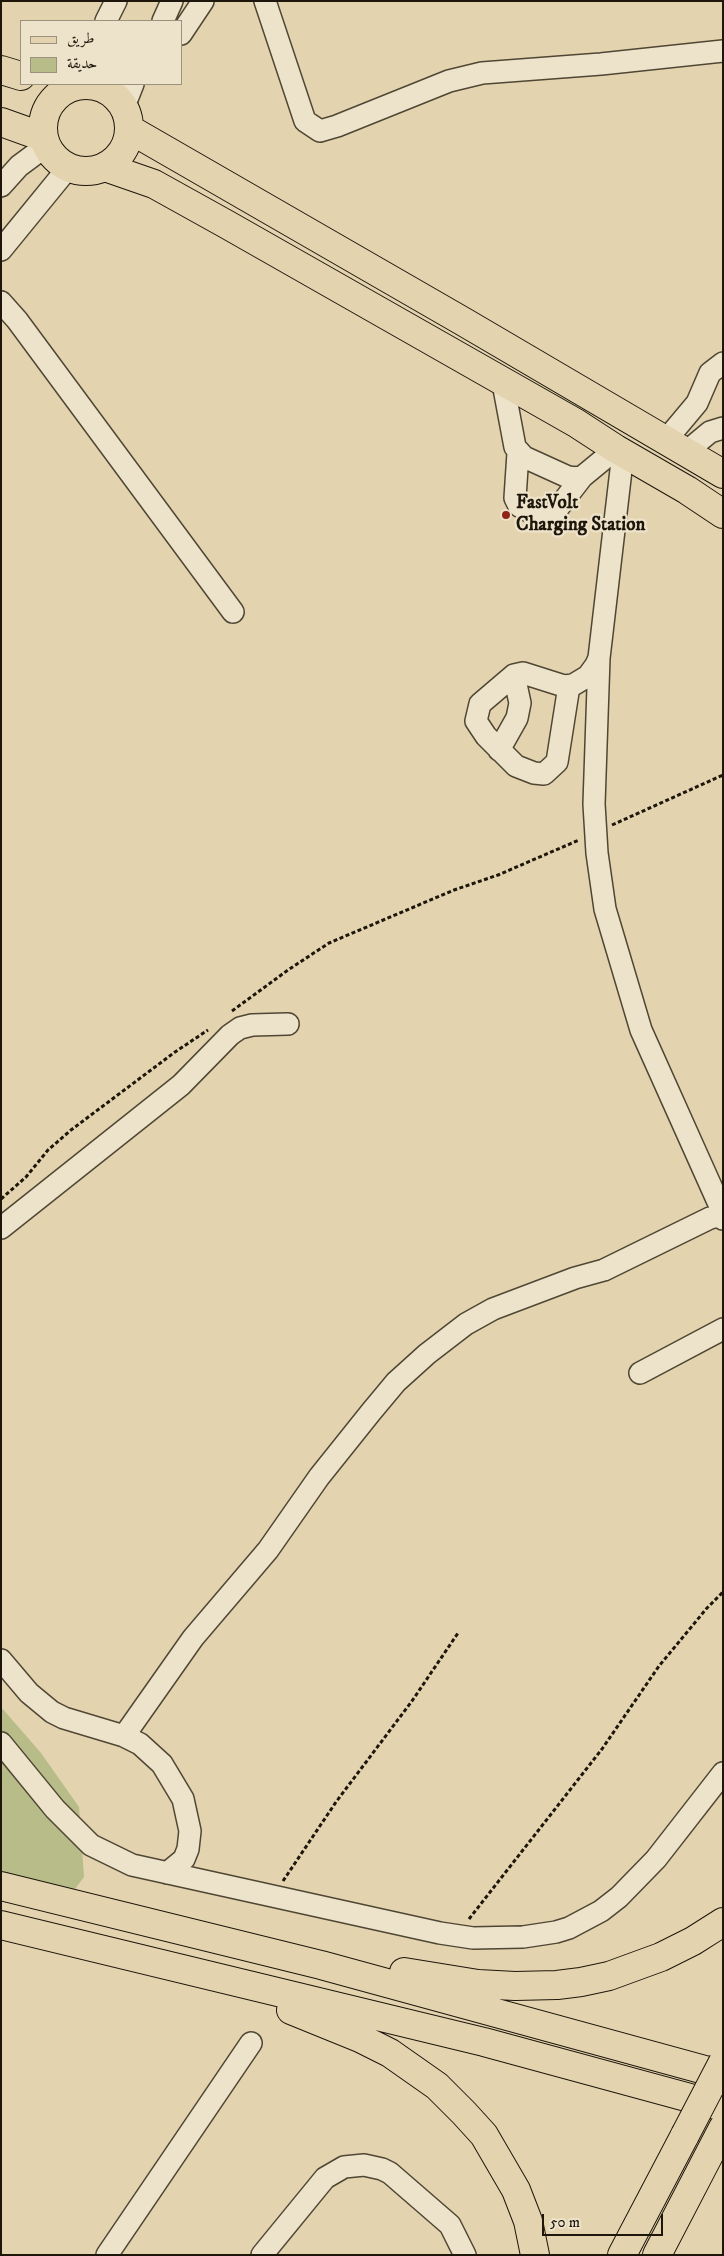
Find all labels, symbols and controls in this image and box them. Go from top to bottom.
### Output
legend [20,20,182,85]
text: طريق [67,29,94,48]
text: حديقة [67,54,97,73]
place label: FastVolt Charging Station [516,493,645,537]
marker: FastVolt Charging Station [500,509,512,521]
scale bar [544,2204,665,2236]
text: 50 m [550,2213,580,2232]

